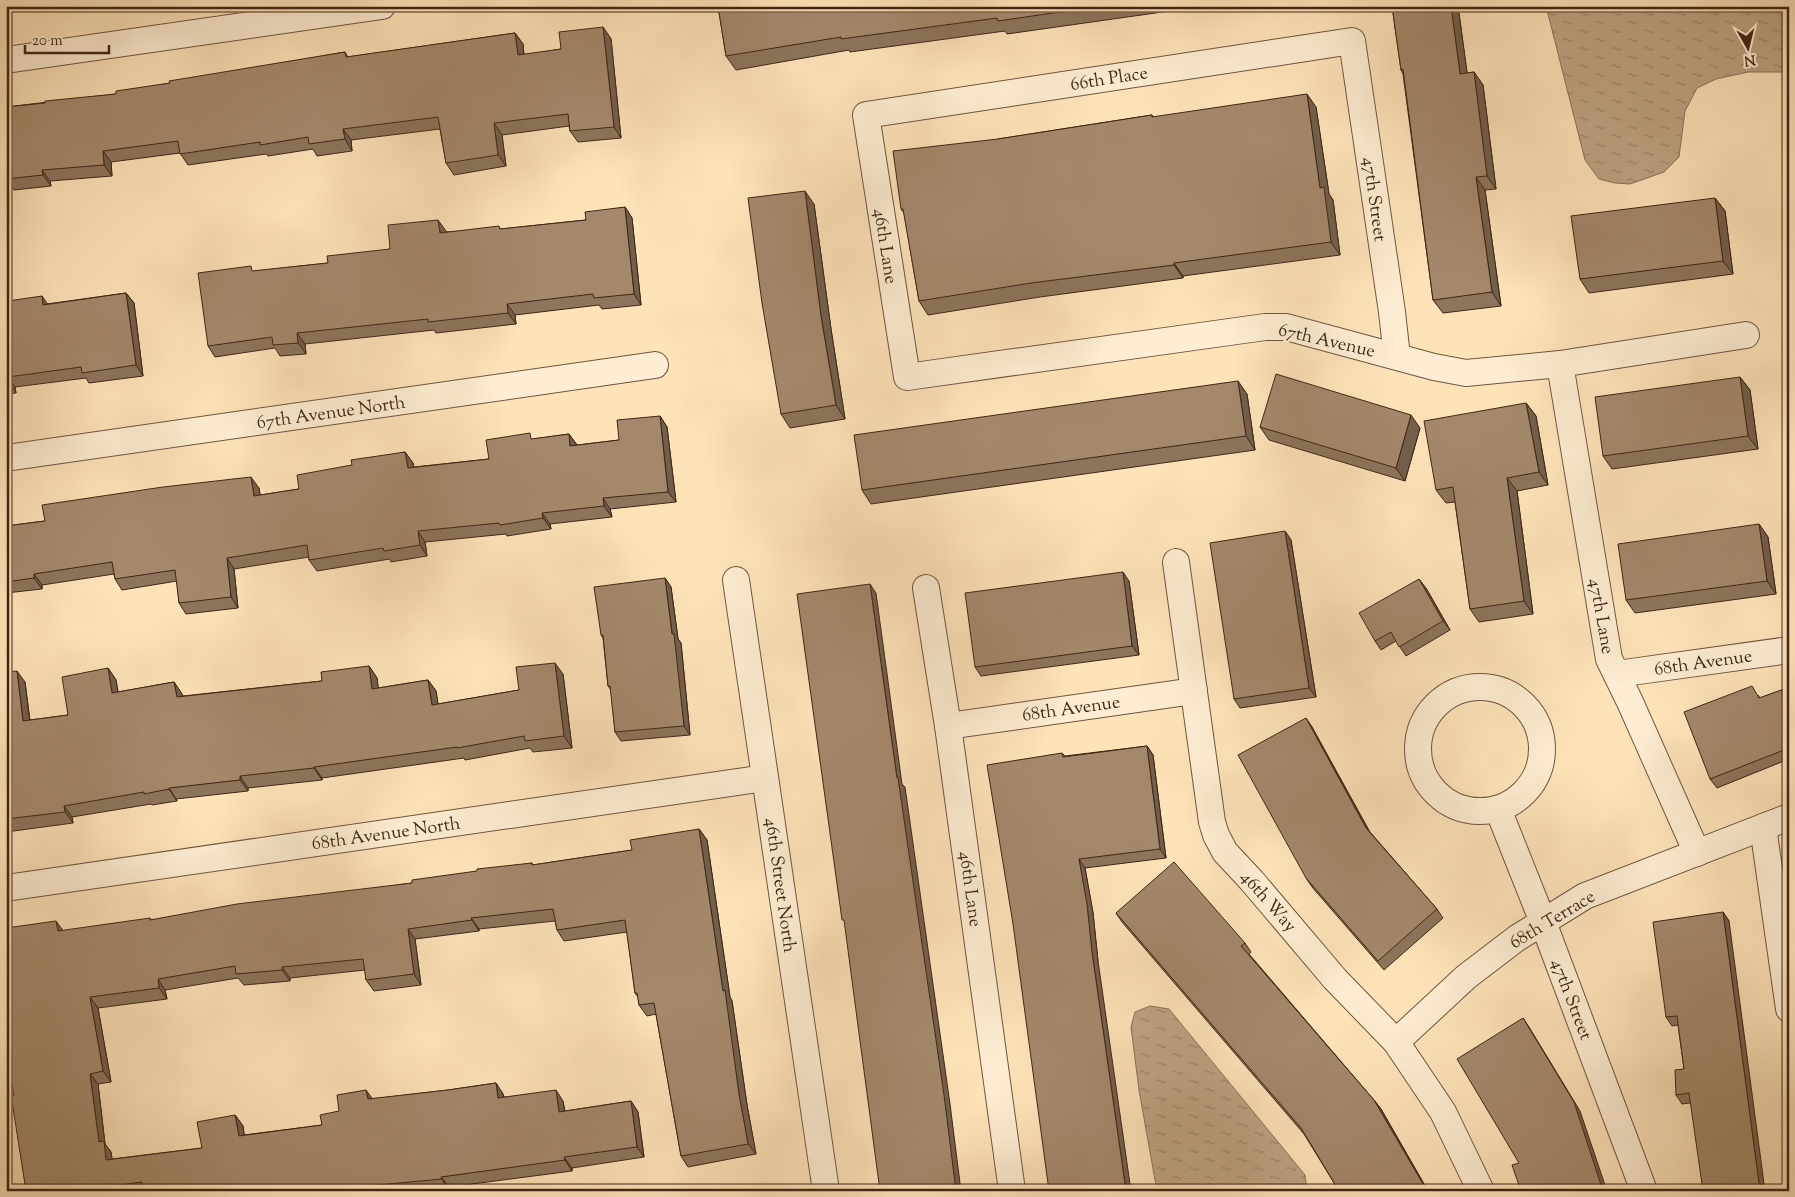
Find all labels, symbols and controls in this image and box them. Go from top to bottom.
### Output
scale bar [25,22,109,54]
north arrow [1722,22,1772,72]
text: 20 m [32,31,63,52]
text: N [1743,48,1756,70]
street label: 66th Place [1069,61,1150,99]
street label: 47th Street [1354,155,1392,243]
street label: 46th Lane [865,207,903,286]
street label: 67th Avenue [1276,318,1378,366]
street label: 67th Avenue North [255,391,408,437]
street label: 47th Lane [1581,576,1619,656]
street label: 68th Avenue [1653,644,1754,684]
street label: 68th Avenue [1021,690,1122,730]
street label: 68th Avenue North [310,812,463,858]
street label: 46th Street North [757,816,801,955]
street label: 46th Lane [951,850,987,929]
street label: 46th Way [1233,866,1302,939]
street label: 68th Terrace [1505,885,1601,957]
street label: 47th Street [1543,955,1598,1044]

